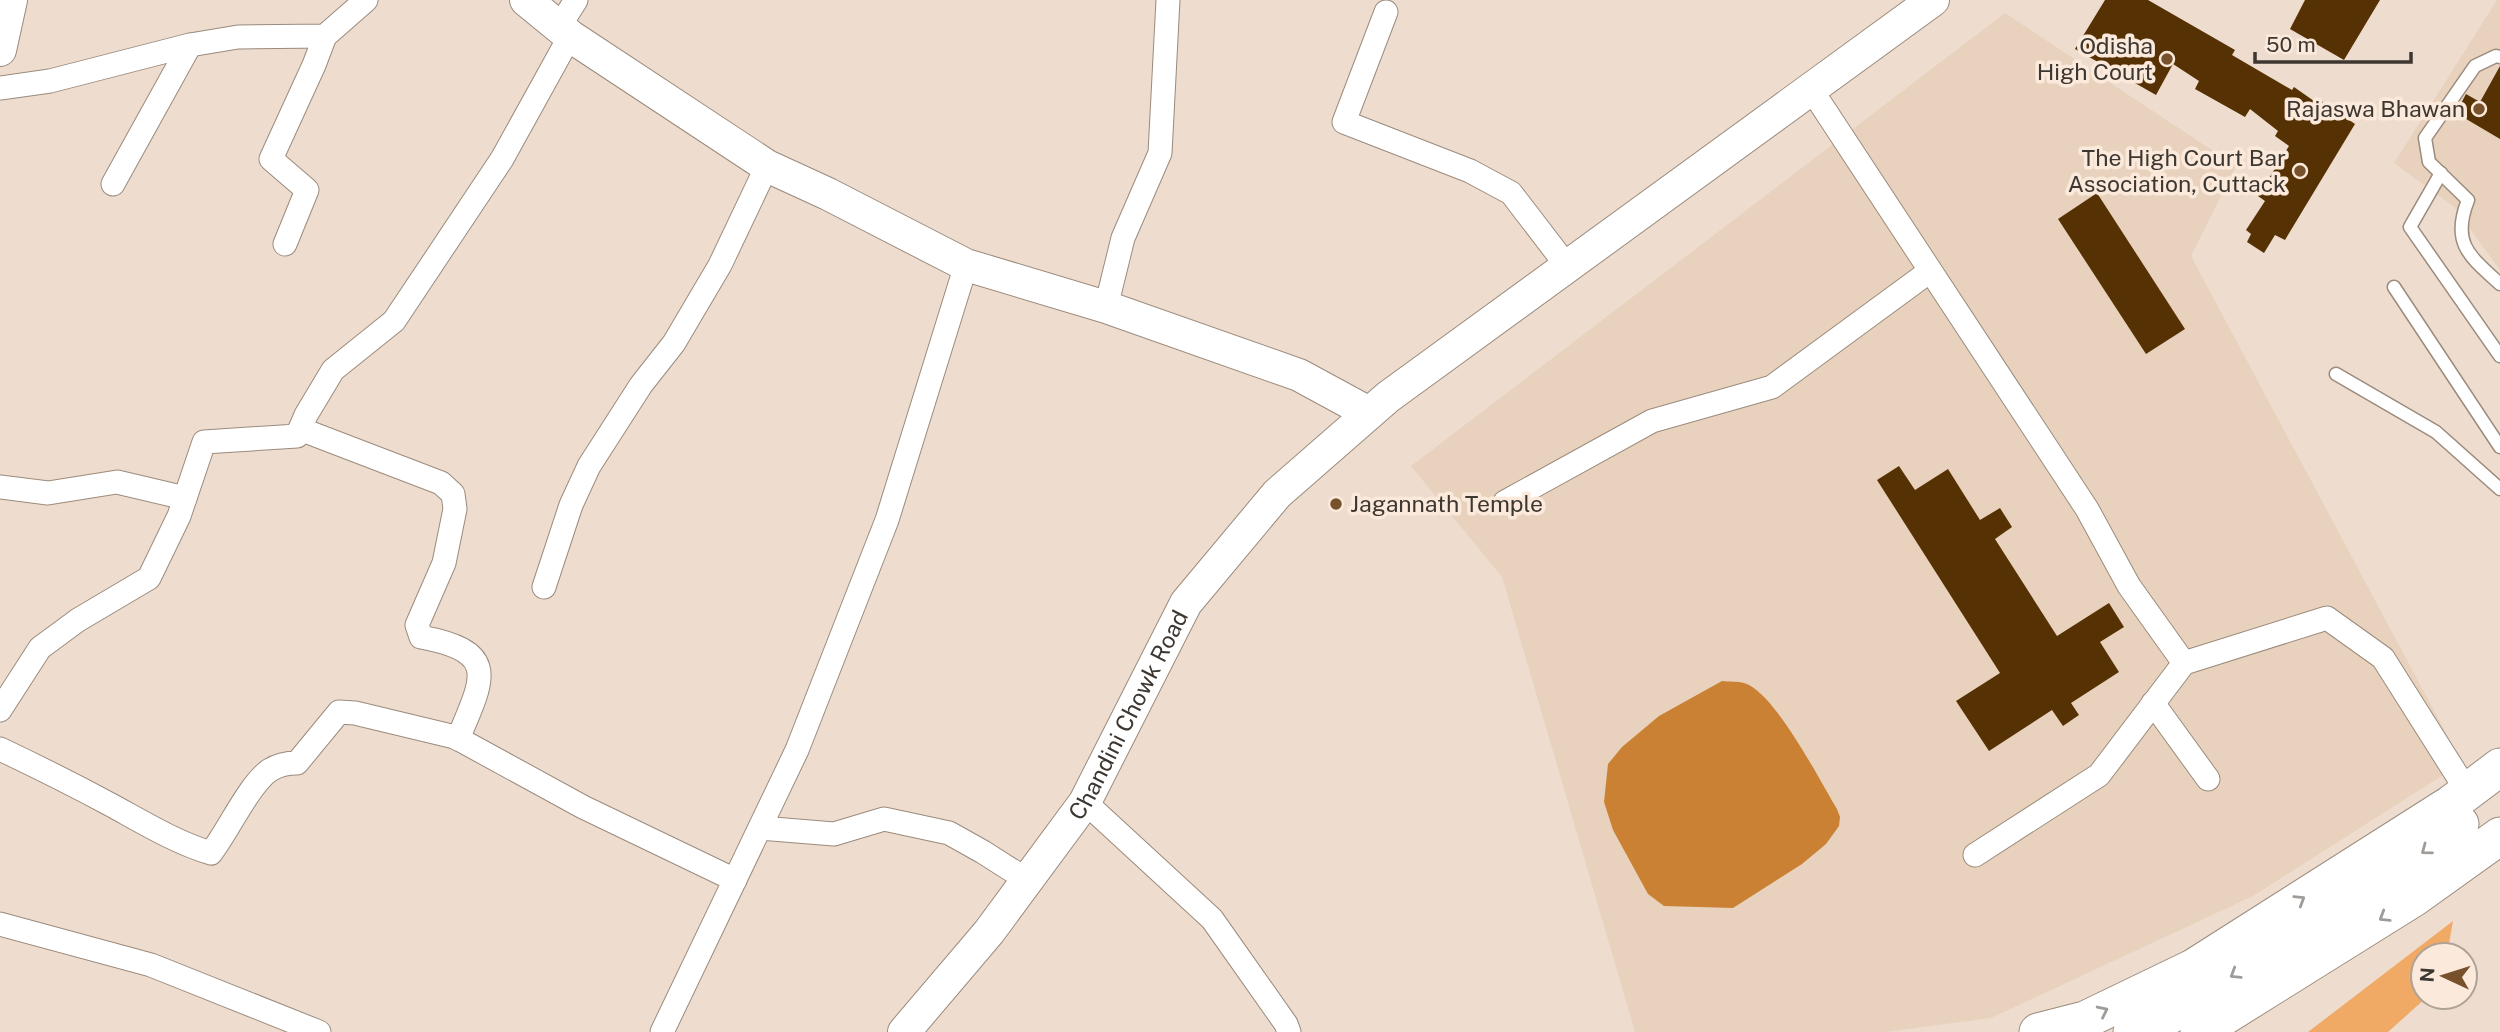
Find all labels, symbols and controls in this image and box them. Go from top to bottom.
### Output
scale bar [2255,21,2411,65]
place label: Odisha High Court [2037,32,2153,85]
text: 50 m [2266,32,2316,57]
marker: Odisha High Court [2159,51,2175,67]
place label: Rajaswa Bhawan [2286,95,2465,122]
marker: Rajaswa Bhawan [2471,101,2487,117]
place label: The High Court Bar Association, Cuttack [2068,144,2286,197]
marker: The High Court Bar Association, Cuttack [2292,163,2308,179]
place label: Jagannath Temple [1350,490,1543,517]
marker: Jagannath Temple [1328,496,1344,512]
street label: Chandini Chowk Road [1062,605,1193,825]
one-way arrow [2421,842,2433,854]
one-way arrow [2293,895,2306,908]
one-way arrow [2379,909,2392,921]
north arrow [2409,941,2479,1011]
one-way arrow [2230,965,2243,978]
text: N [2416,967,2439,983]
one-way arrow [2095,1006,2108,1020]

